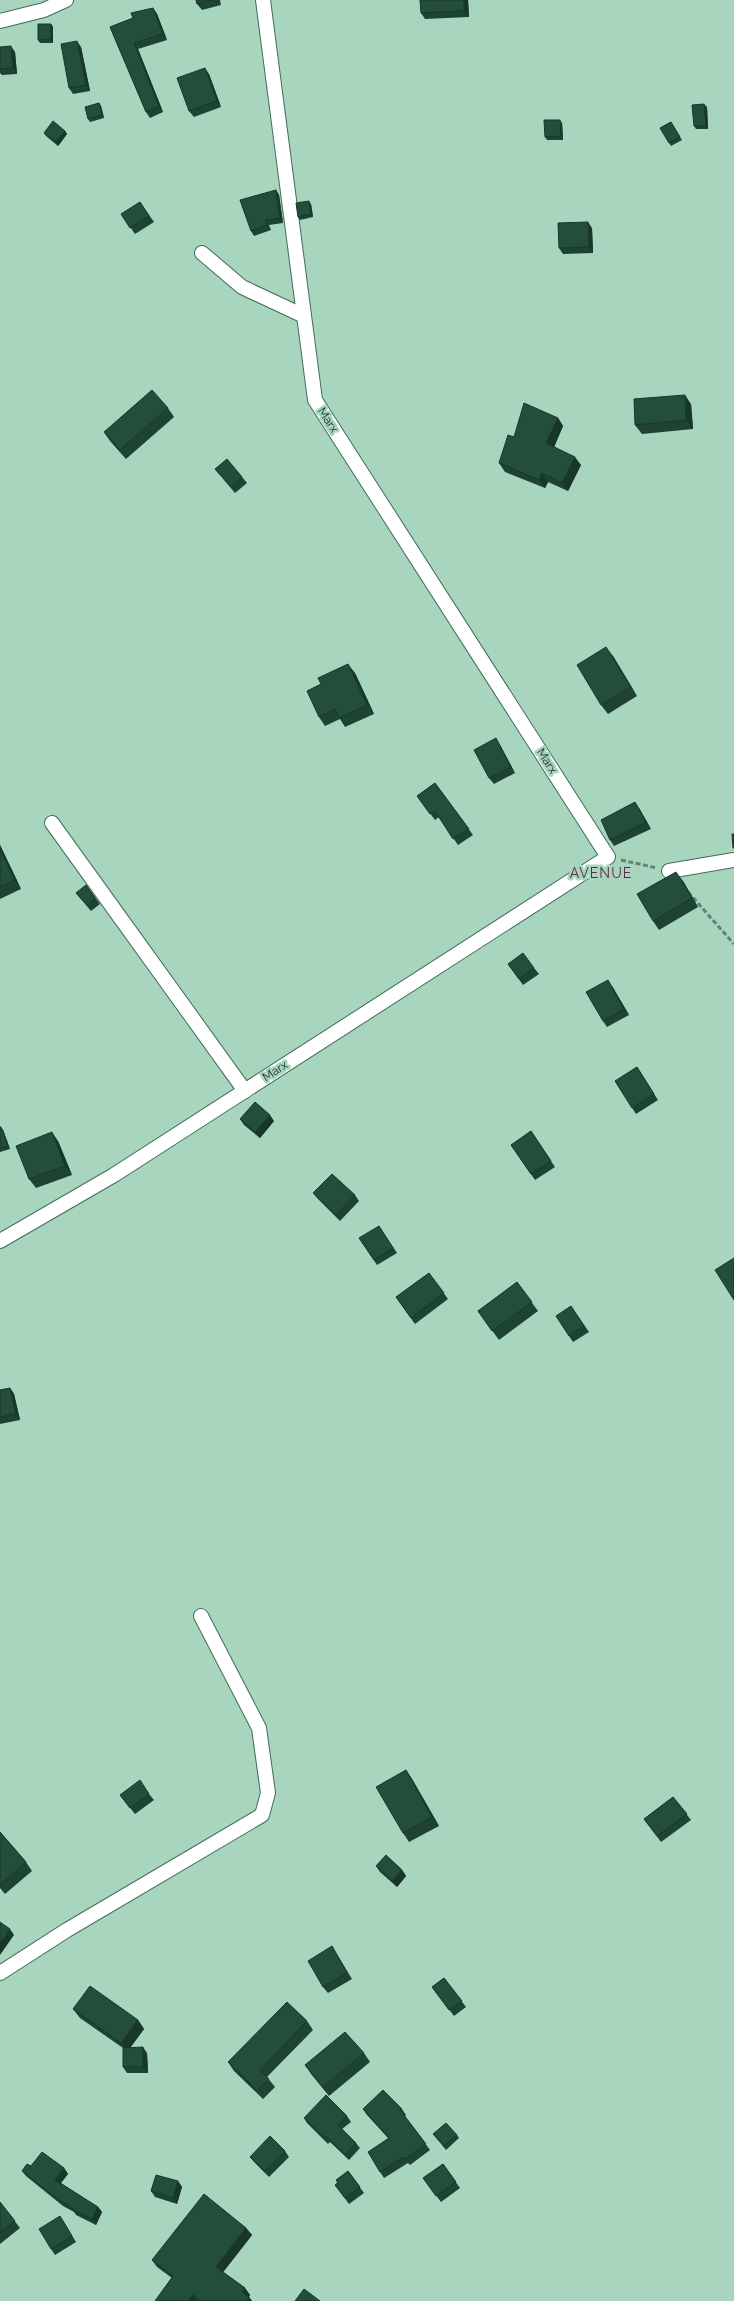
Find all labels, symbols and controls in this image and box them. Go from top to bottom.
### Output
street label: Marx [315,405,341,435]
street label: Marx [534,746,560,776]
district label: AVENUE [570,865,632,881]
street label: Marx [260,1058,290,1084]

